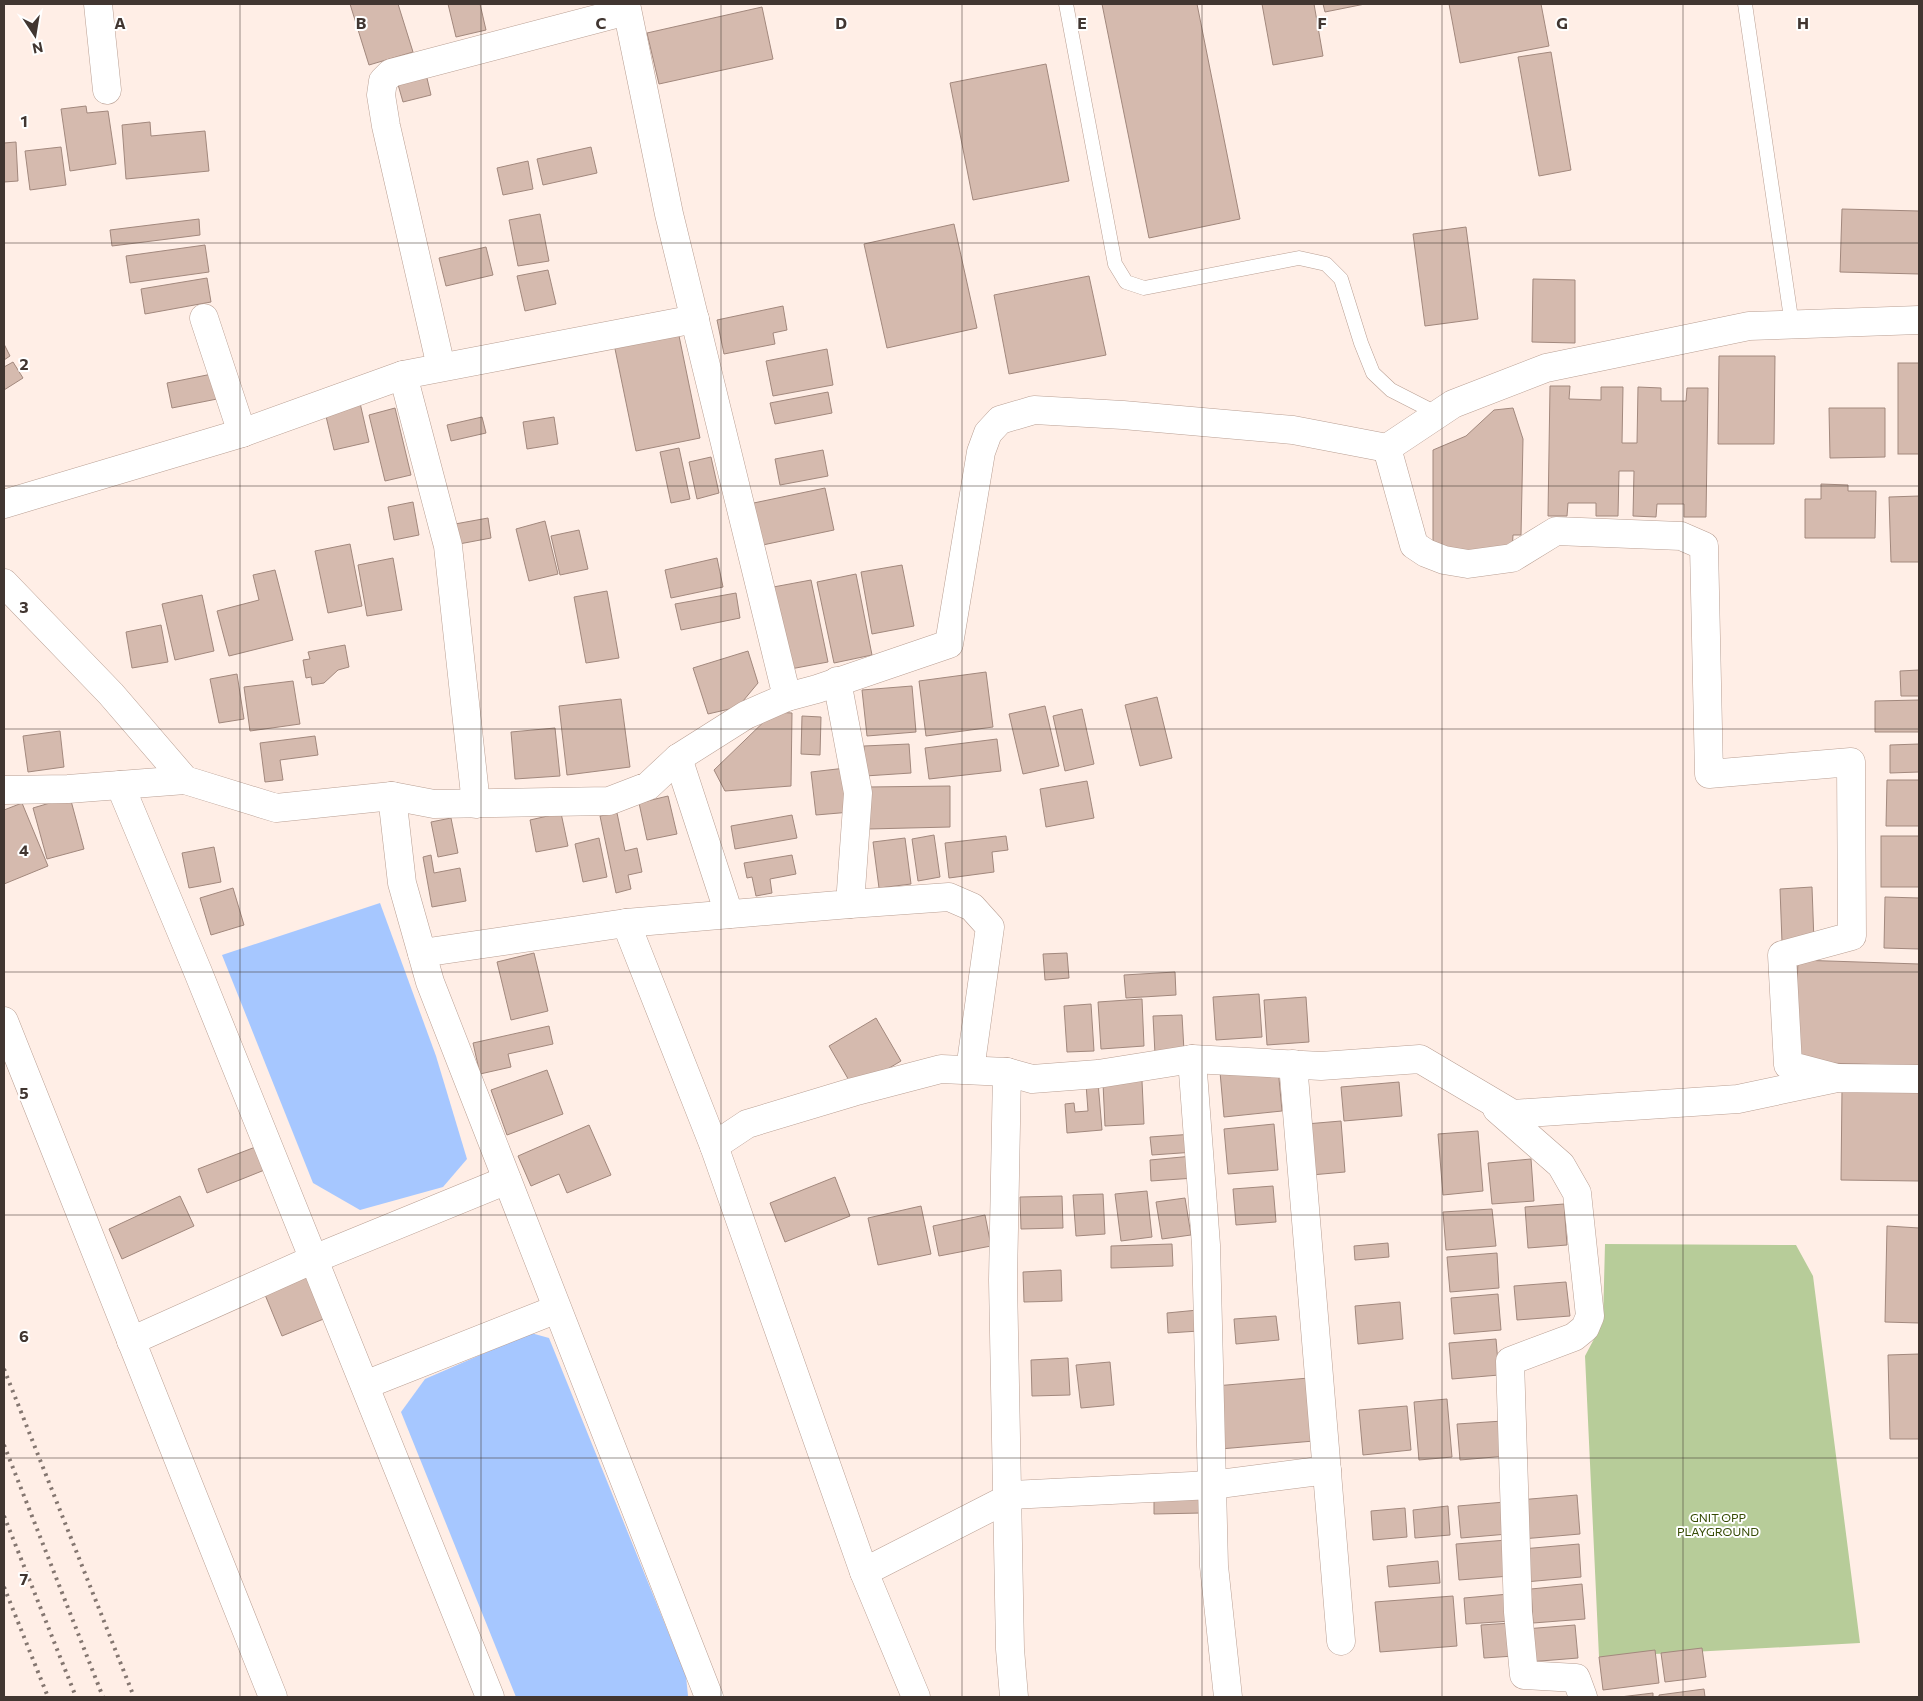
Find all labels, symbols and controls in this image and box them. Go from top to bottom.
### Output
north arrow [10,10,60,60]
text: A [114,13,126,32]
text: B [356,13,367,32]
text: C [596,13,607,32]
text: D [835,13,847,32]
text: E [1077,13,1087,32]
text: F [1317,13,1327,32]
text: G [1556,13,1568,32]
text: H [1797,13,1809,32]
text: N [31,39,45,58]
text: 1 [20,111,28,130]
text: 2 [19,354,29,373]
text: 3 [19,597,29,616]
text: 4 [19,840,29,859]
text: 5 [19,1083,29,1102]
text: 6 [19,1326,29,1345]
park label: GNIT OPP PLAYGROUND [1677,1510,1759,1538]
text: 7 [20,1569,29,1588]

